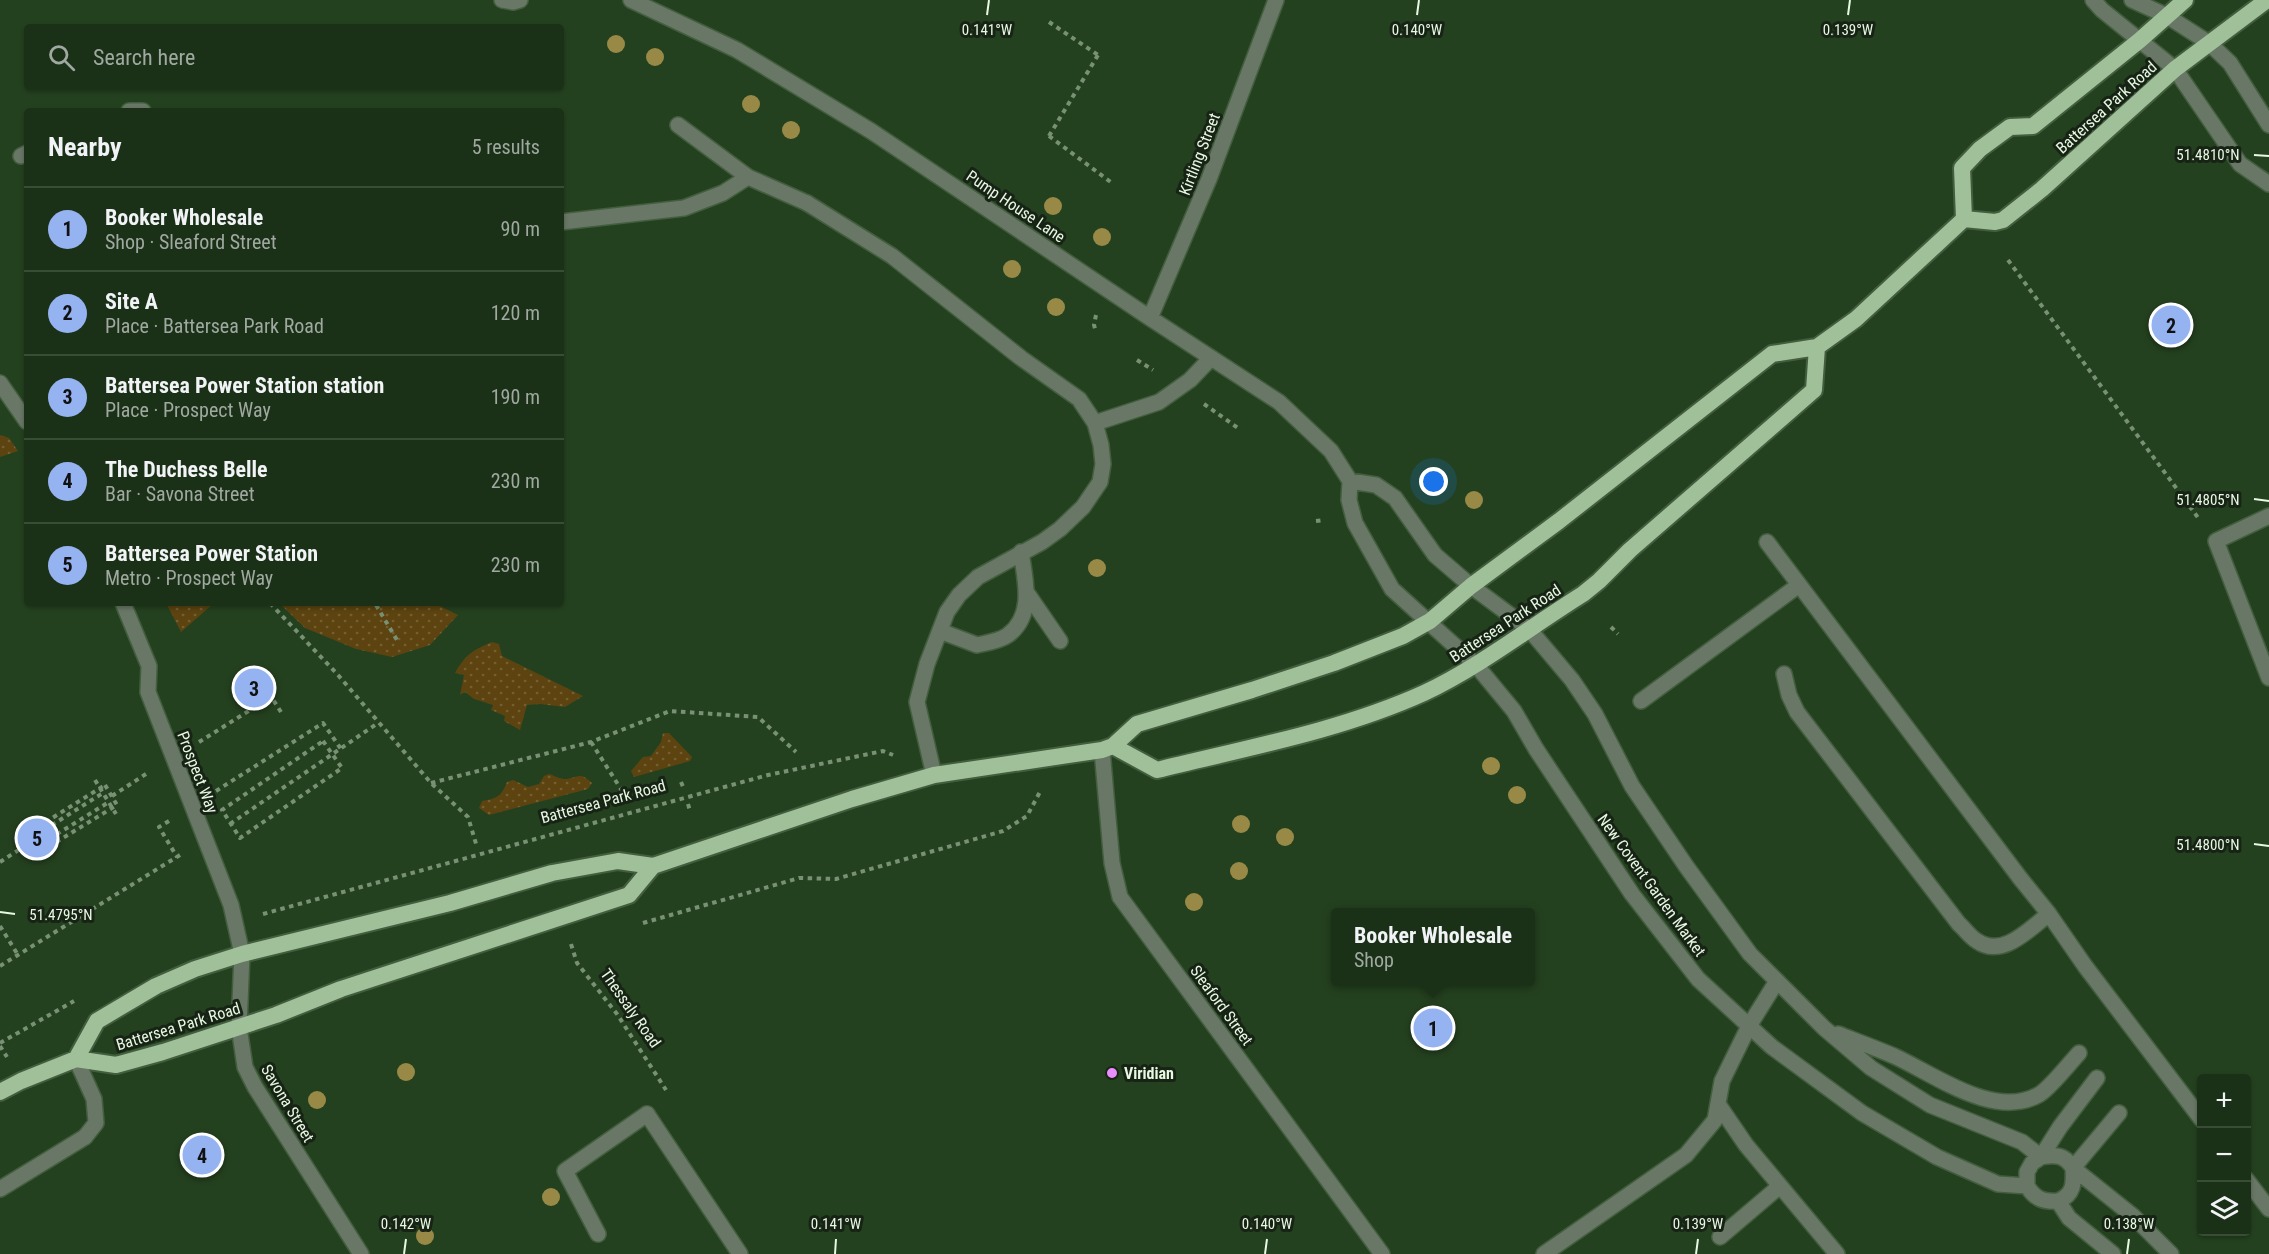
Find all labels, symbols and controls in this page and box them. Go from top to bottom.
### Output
text: 0.141°W [962,21,1013,39]
text: 0.140°W [1392,21,1443,39]
text: 0.139°W [1823,21,1874,39]
search box [24,24,564,90]
icon: search [45,41,78,74]
text: Search here [93,45,195,70]
street label: Battersea Park Road [2052,57,2161,157]
street label: Kirtling Street [1175,110,1224,198]
text: Nearby [48,132,122,162]
text: 5 results [472,135,540,159]
text: 51.4810°N [2176,146,2240,164]
street label: Pump House Lane [963,166,1069,246]
text: Booker Wholesale [105,205,263,230]
text: 1 [62,217,73,241]
text: 90 m [501,217,540,241]
text: Shop · Sleaford Street [105,230,277,254]
text: Site A [105,289,158,314]
text: 2 [62,301,73,325]
text: 120 m [491,301,540,325]
pin: 2 [2152,302,2190,348]
text: Place · Battersea Park Road [105,314,324,338]
text: Battersea Power Station station [105,373,384,398]
text: 3 [62,385,73,409]
text: 190 m [491,385,540,409]
text: Place · Prospect Way [105,398,271,422]
text: The Duchess Belle [105,457,268,482]
your location [1419,467,1448,496]
text: 4 [62,469,73,493]
text: 230 m [491,469,540,493]
text: Bar · Savona Street [105,482,255,506]
text: 51.4805°N [2176,491,2240,509]
text: Battersea Power Station [105,541,318,566]
text: 5 [62,553,73,577]
text: 230 m [491,553,540,577]
text: Metro · Prospect Way [105,566,273,590]
street label: Battersea Park Road [1446,580,1564,666]
pin: 3 [234,666,274,710]
street label: Prospect Way [173,729,222,816]
street label: Battersea Park Road [539,776,668,827]
street label: New Covent Garden Market [1594,810,1710,960]
pin: 5 [18,816,57,860]
text: 51.4800°N [2176,836,2240,854]
text: 51.4795°N [29,906,93,924]
popup [1331,908,1535,986]
text: Booker Wholesale [1354,923,1512,948]
text: Shop [1354,948,1394,972]
street label: Sleaford Street [1186,962,1257,1049]
street label: Thessaly Road [596,965,665,1051]
street label: Battersea Park Road [114,999,242,1054]
pin: 1 [1414,1006,1452,1050]
street label: Savona Street [257,1061,318,1146]
place label: Viridian [1124,1064,1174,1083]
marker: Viridian [1105,1066,1119,1080]
map controls [2197,1074,2251,1236]
button: + [2197,1074,2251,1128]
button: − [2197,1128,2251,1182]
pin: 4 [182,1132,222,1178]
button: layers [2197,1182,2251,1236]
text: 0.142°W [381,1215,432,1233]
text: 0.141°W [811,1215,862,1233]
text: 0.140°W [1242,1215,1293,1233]
text: 0.139°W [1673,1215,1724,1233]
text: 0.138°W [2104,1215,2155,1233]

